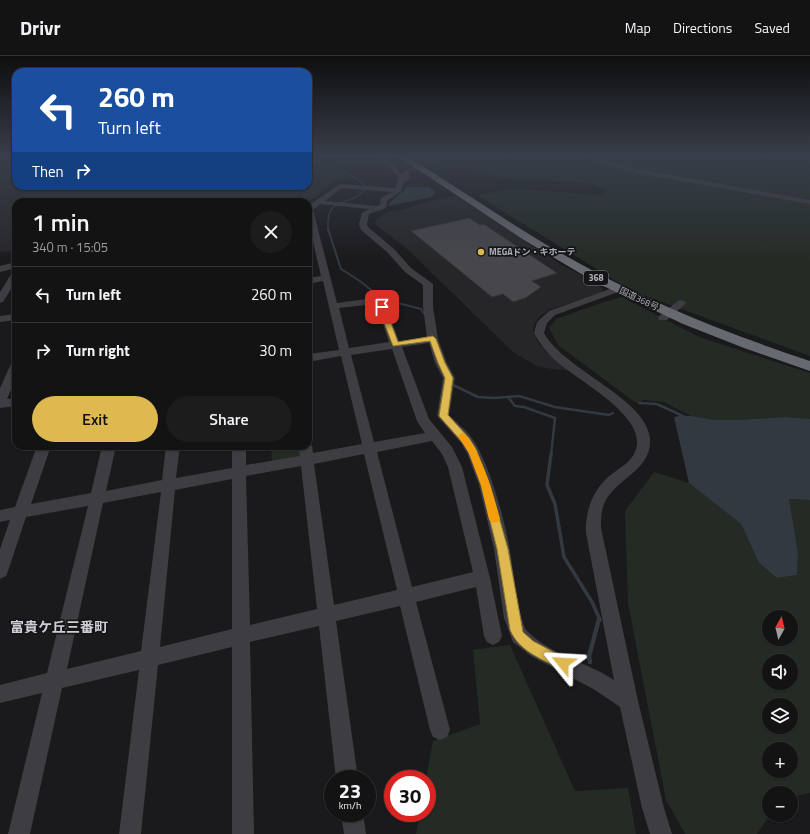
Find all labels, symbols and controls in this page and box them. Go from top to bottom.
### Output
text: Drivr [20,13,61,42]
text: Map [625,17,651,38]
text: Directions [673,17,732,38]
text: Saved [754,17,790,38]
text: 260 m [98,75,175,118]
icon: left [32,84,84,136]
text: Turn left [98,114,161,141]
text: Then [32,160,64,183]
icon: right [72,160,94,182]
text: 1 min [32,204,90,240]
button: close [250,211,292,253]
text: 340 m · 15:05 [32,237,108,257]
place label: MEGAドン・キホーテ [489,245,576,258]
marker: MEGAドン・キホーテ [476,247,486,257]
road number: 368 [584,271,608,285]
text: Turn left [66,283,121,306]
text: 260 m [251,283,292,306]
icon: left [32,284,54,306]
street label: 国道368号 [617,284,661,313]
pin [365,290,399,324]
icon: arrive [371,296,393,318]
text: Turn right [66,339,130,362]
text: 30 m [259,339,292,362]
icon: right [32,340,54,362]
button: Exit [32,396,158,442]
button: Share [166,396,292,442]
north arrow [762,610,798,646]
map controls [762,610,798,822]
district label: 富貴ケ丘三番町 [10,616,108,637]
position arrow [542,642,584,684]
button: sound [762,654,798,690]
button: layers [762,698,798,734]
button: + [762,742,798,778]
speed limit sign: 30 [384,770,436,822]
text: 23 [339,775,361,806]
button: − [762,786,798,822]
text: km/h [339,798,361,813]

